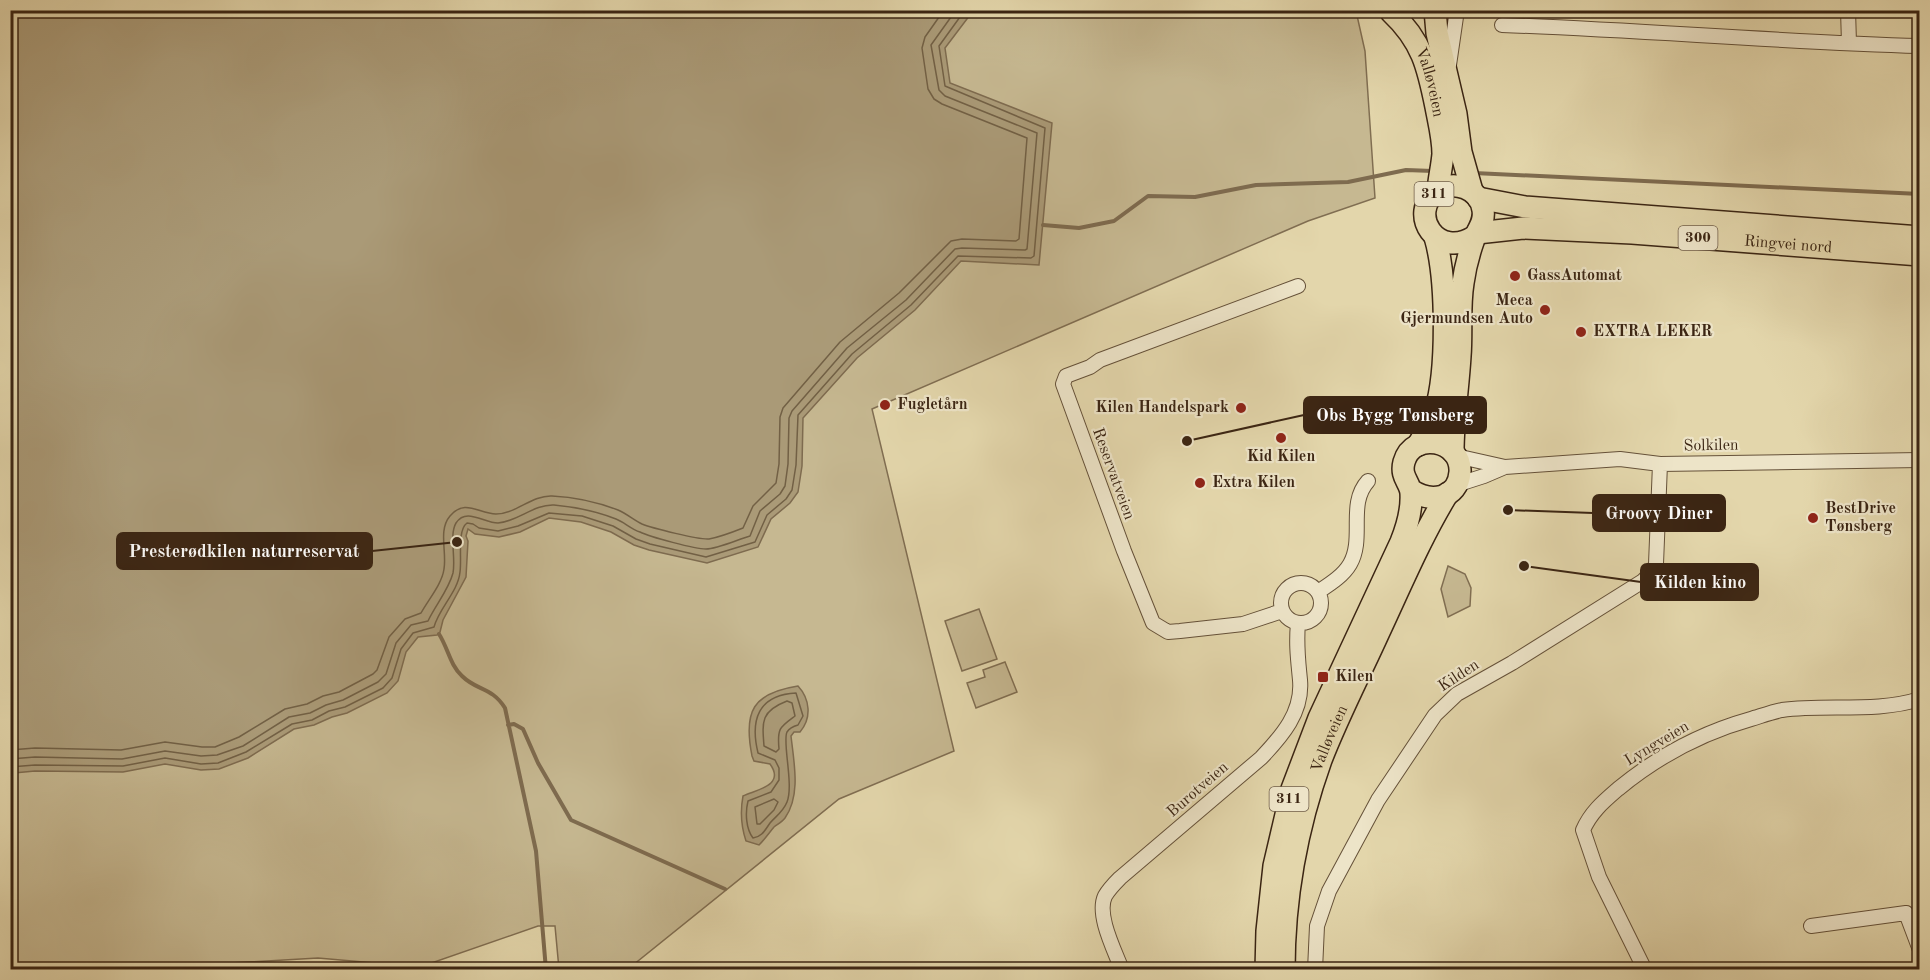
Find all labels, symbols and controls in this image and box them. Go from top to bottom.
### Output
street label: Valløveien [1412,45,1446,119]
road number: 311 [1414,182,1454,206]
road number: 300 [1678,226,1718,250]
street label: Ringvei nord [1743,234,1833,256]
place label: GassAutomat [1527,268,1622,284]
marker: GassAutomat [1508,269,1522,283]
place label: Meca Gjermundsen Auto [1400,293,1533,327]
marker: Meca Gjermundsen Auto [1538,303,1552,317]
place label: EXTRA LEKER [1593,324,1713,340]
marker: EXTRA LEKER [1574,325,1588,339]
place label: Fugletårn [897,397,968,413]
callout: Obs Bygg Tønsberg [1304,397,1486,433]
marker: Fugletårn [878,398,892,412]
place label: Kilen Handelspark [1095,400,1229,416]
marker: Kilen Handelspark [1234,401,1248,415]
text: Obs Bygg Tønsberg [1316,407,1474,425]
street label: Reservatveien [1089,426,1137,522]
marker: Kid Kilen [1274,431,1288,445]
street label: Solkilen [1683,438,1739,454]
place label: Kid Kilen [1247,449,1315,465]
place label: Extra Kilen [1212,475,1295,491]
marker: Extra Kilen [1193,476,1207,490]
callout: Groovy Diner [1593,495,1725,531]
place label: BestDrive Tønsberg [1825,501,1896,535]
text: Groovy Diner [1605,505,1713,523]
marker: BestDrive Tønsberg [1806,511,1820,525]
callout: Presterødkilen naturreservat [117,533,372,569]
text: Presterødkilen naturreservat [128,543,360,561]
callout: Kilden kino [1641,564,1758,600]
text: Kilden kino [1654,574,1746,592]
street label: Kilden [1436,657,1483,695]
place label: Kilen [1335,669,1374,685]
marker: Kilen [1316,670,1330,684]
street label: Valløveien [1309,703,1351,775]
street label: Lyngveien [1622,718,1692,769]
street label: Burotveien [1164,759,1232,821]
road number: 311 [1270,787,1308,811]

